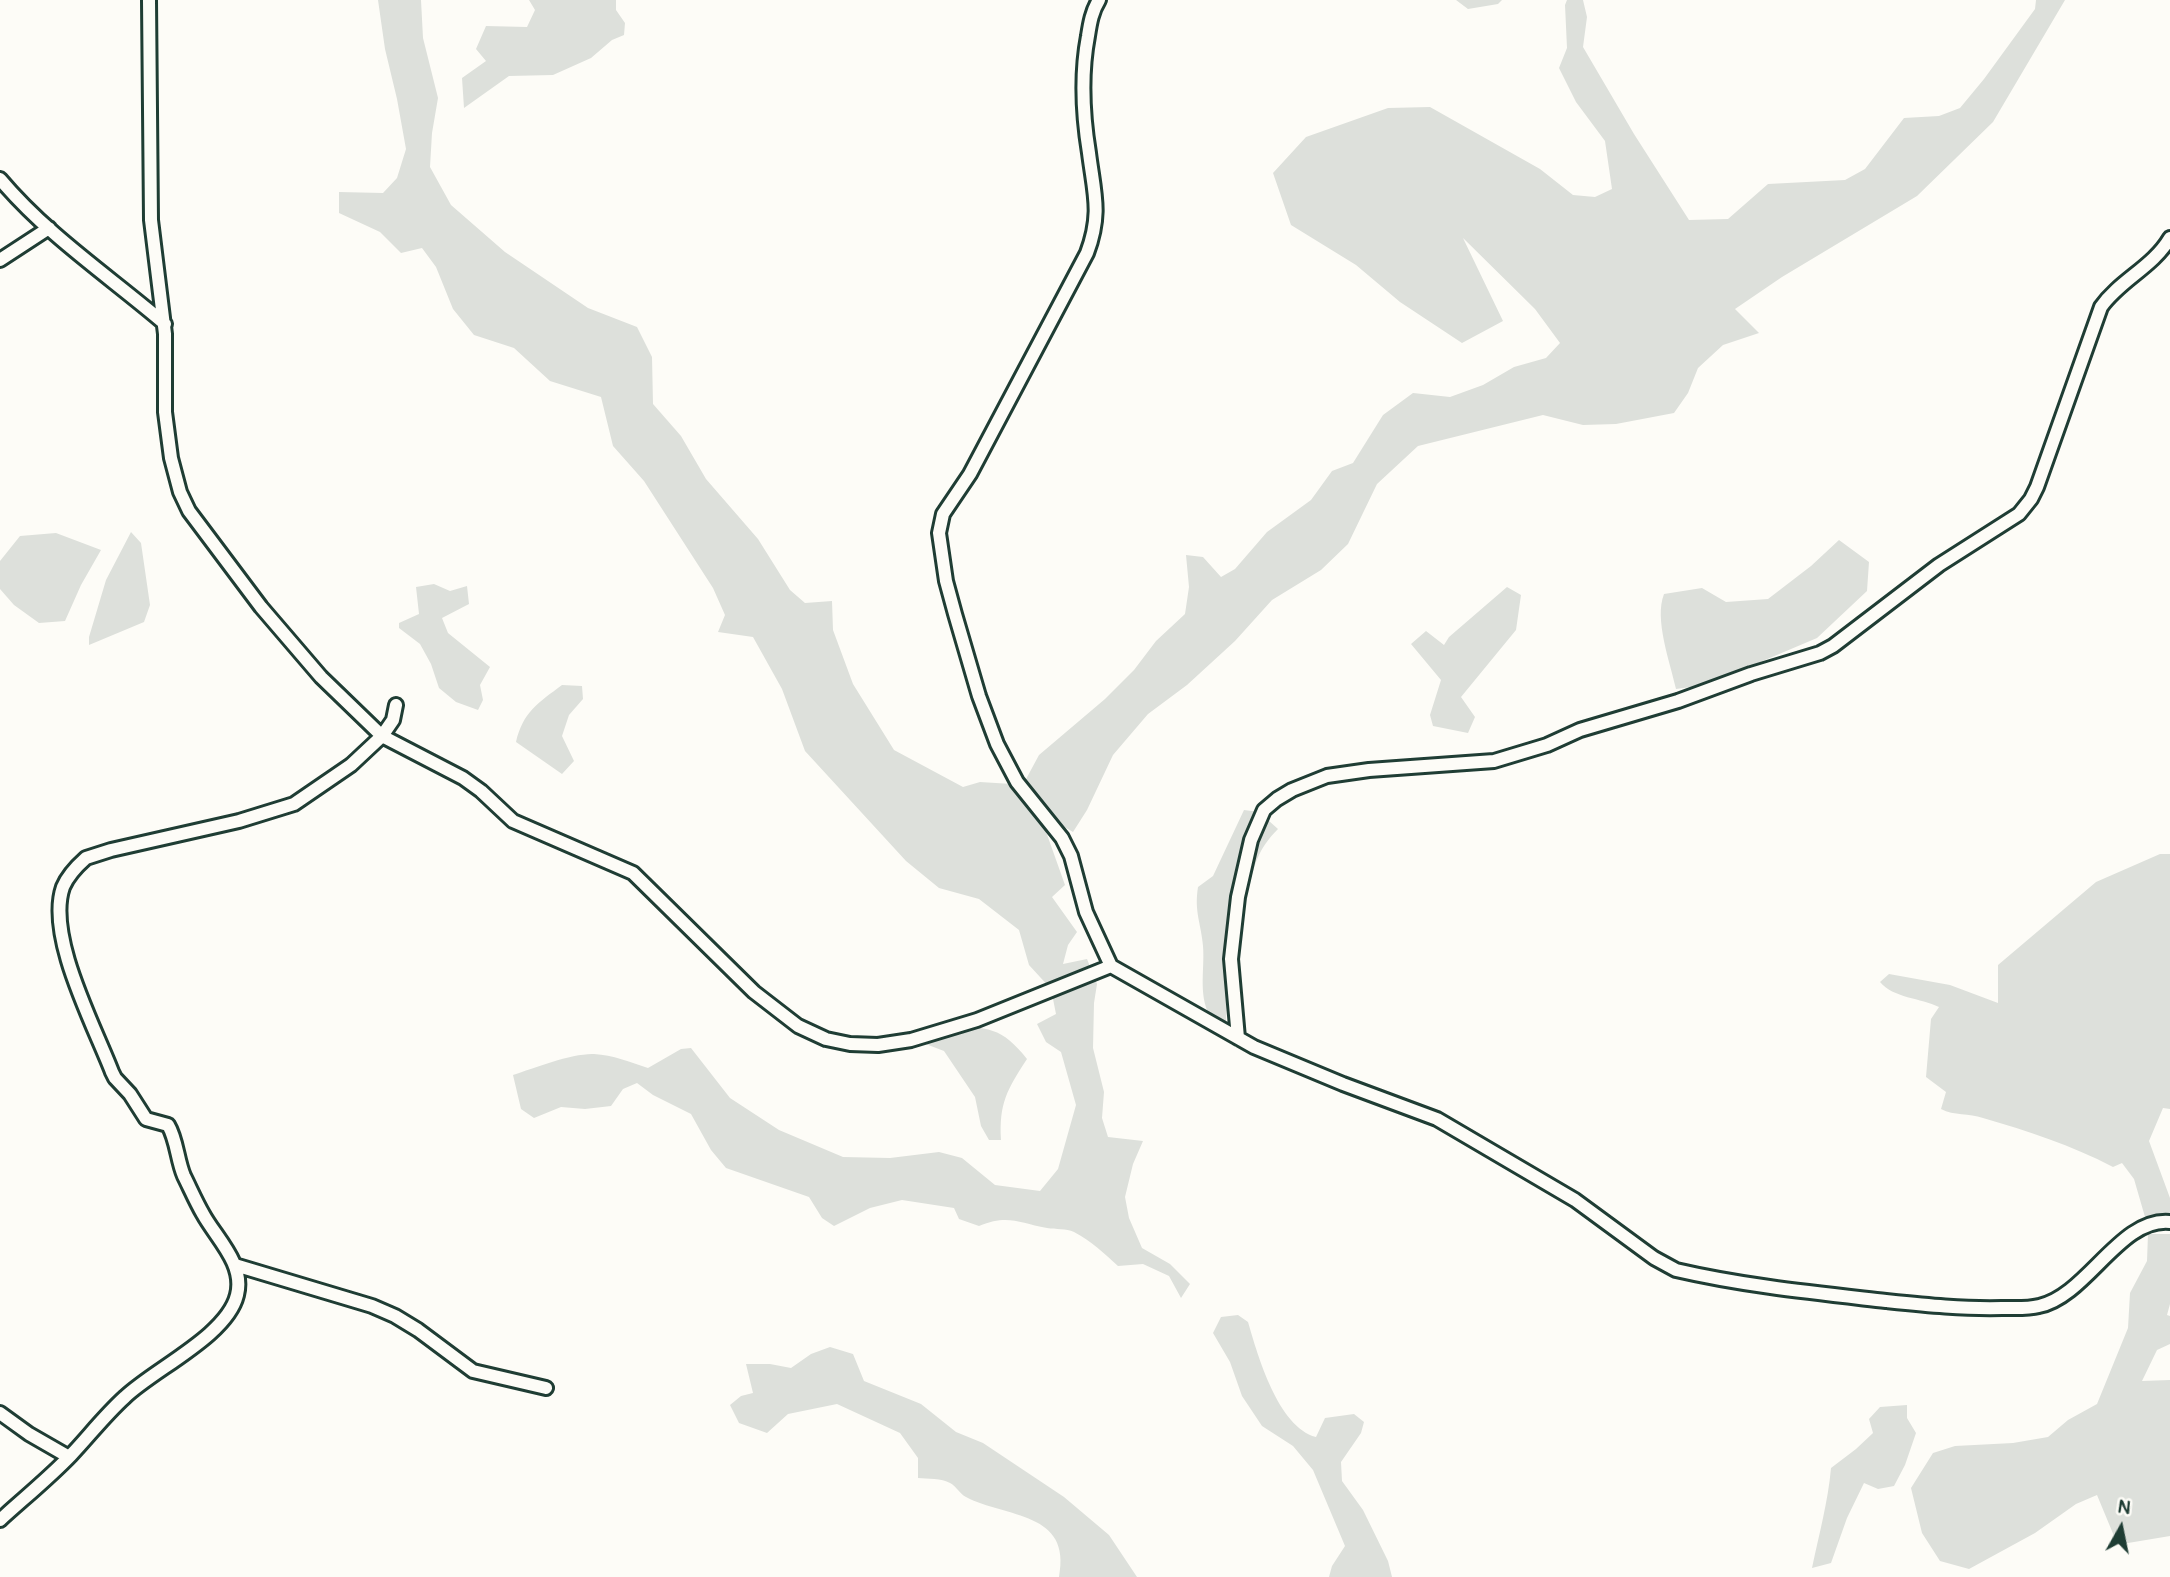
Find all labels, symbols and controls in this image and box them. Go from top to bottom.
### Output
north arrow [2086,1493,2156,1563]
text: N [2116,1494,2133,1520]

